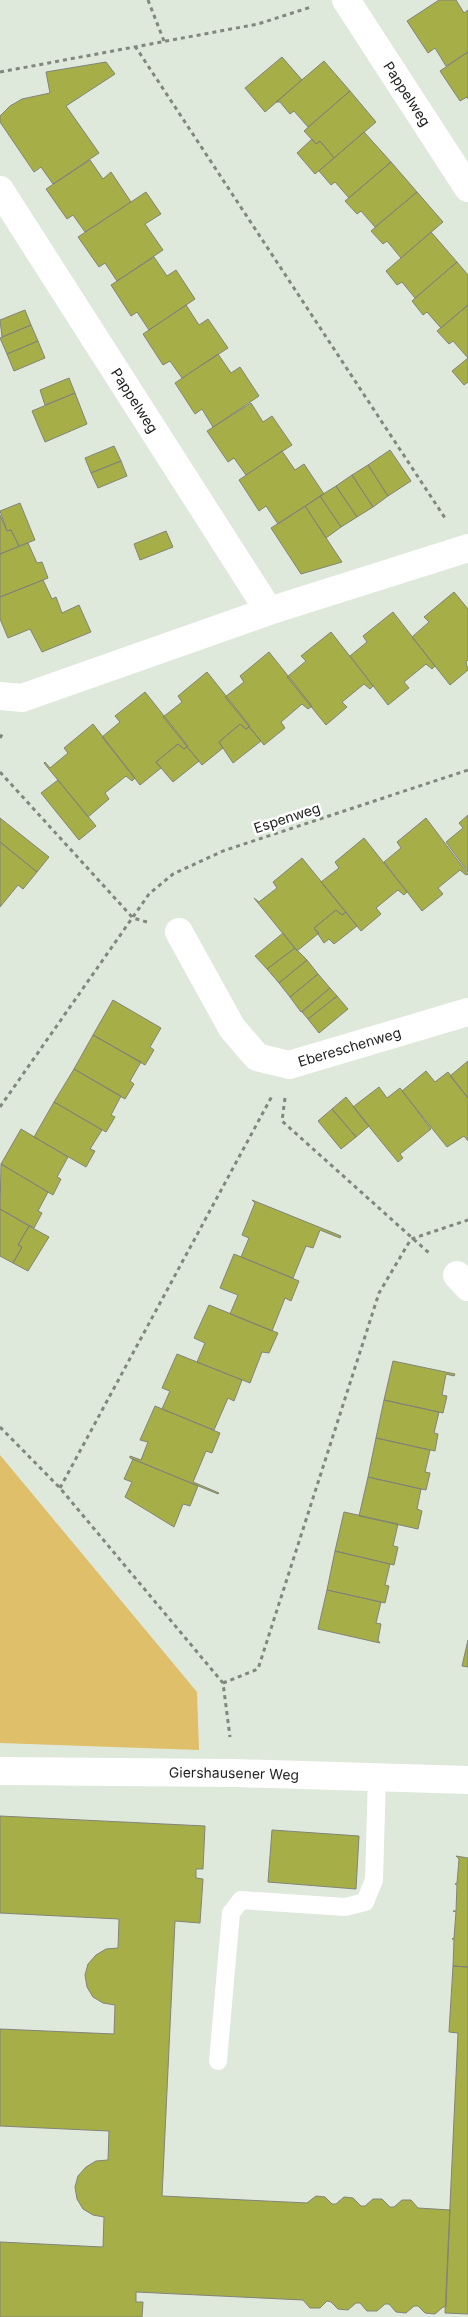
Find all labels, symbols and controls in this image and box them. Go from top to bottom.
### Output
street label: Pappelweg [380,58,435,129]
street label: Pappelweg [108,365,162,436]
street label: Espenweg [252,799,322,836]
street label: Ebereschenweg [296,1023,403,1070]
street label: Giershausener Weg [169,1763,299,1783]

